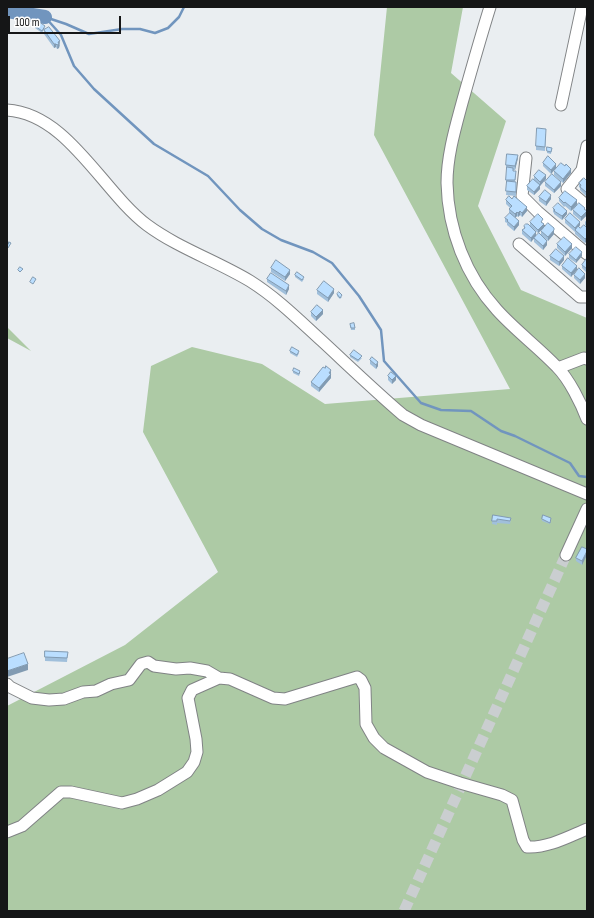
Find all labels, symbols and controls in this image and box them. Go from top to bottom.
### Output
scale bar [10,8,123,34]
text: 100 m [15,15,40,30]

